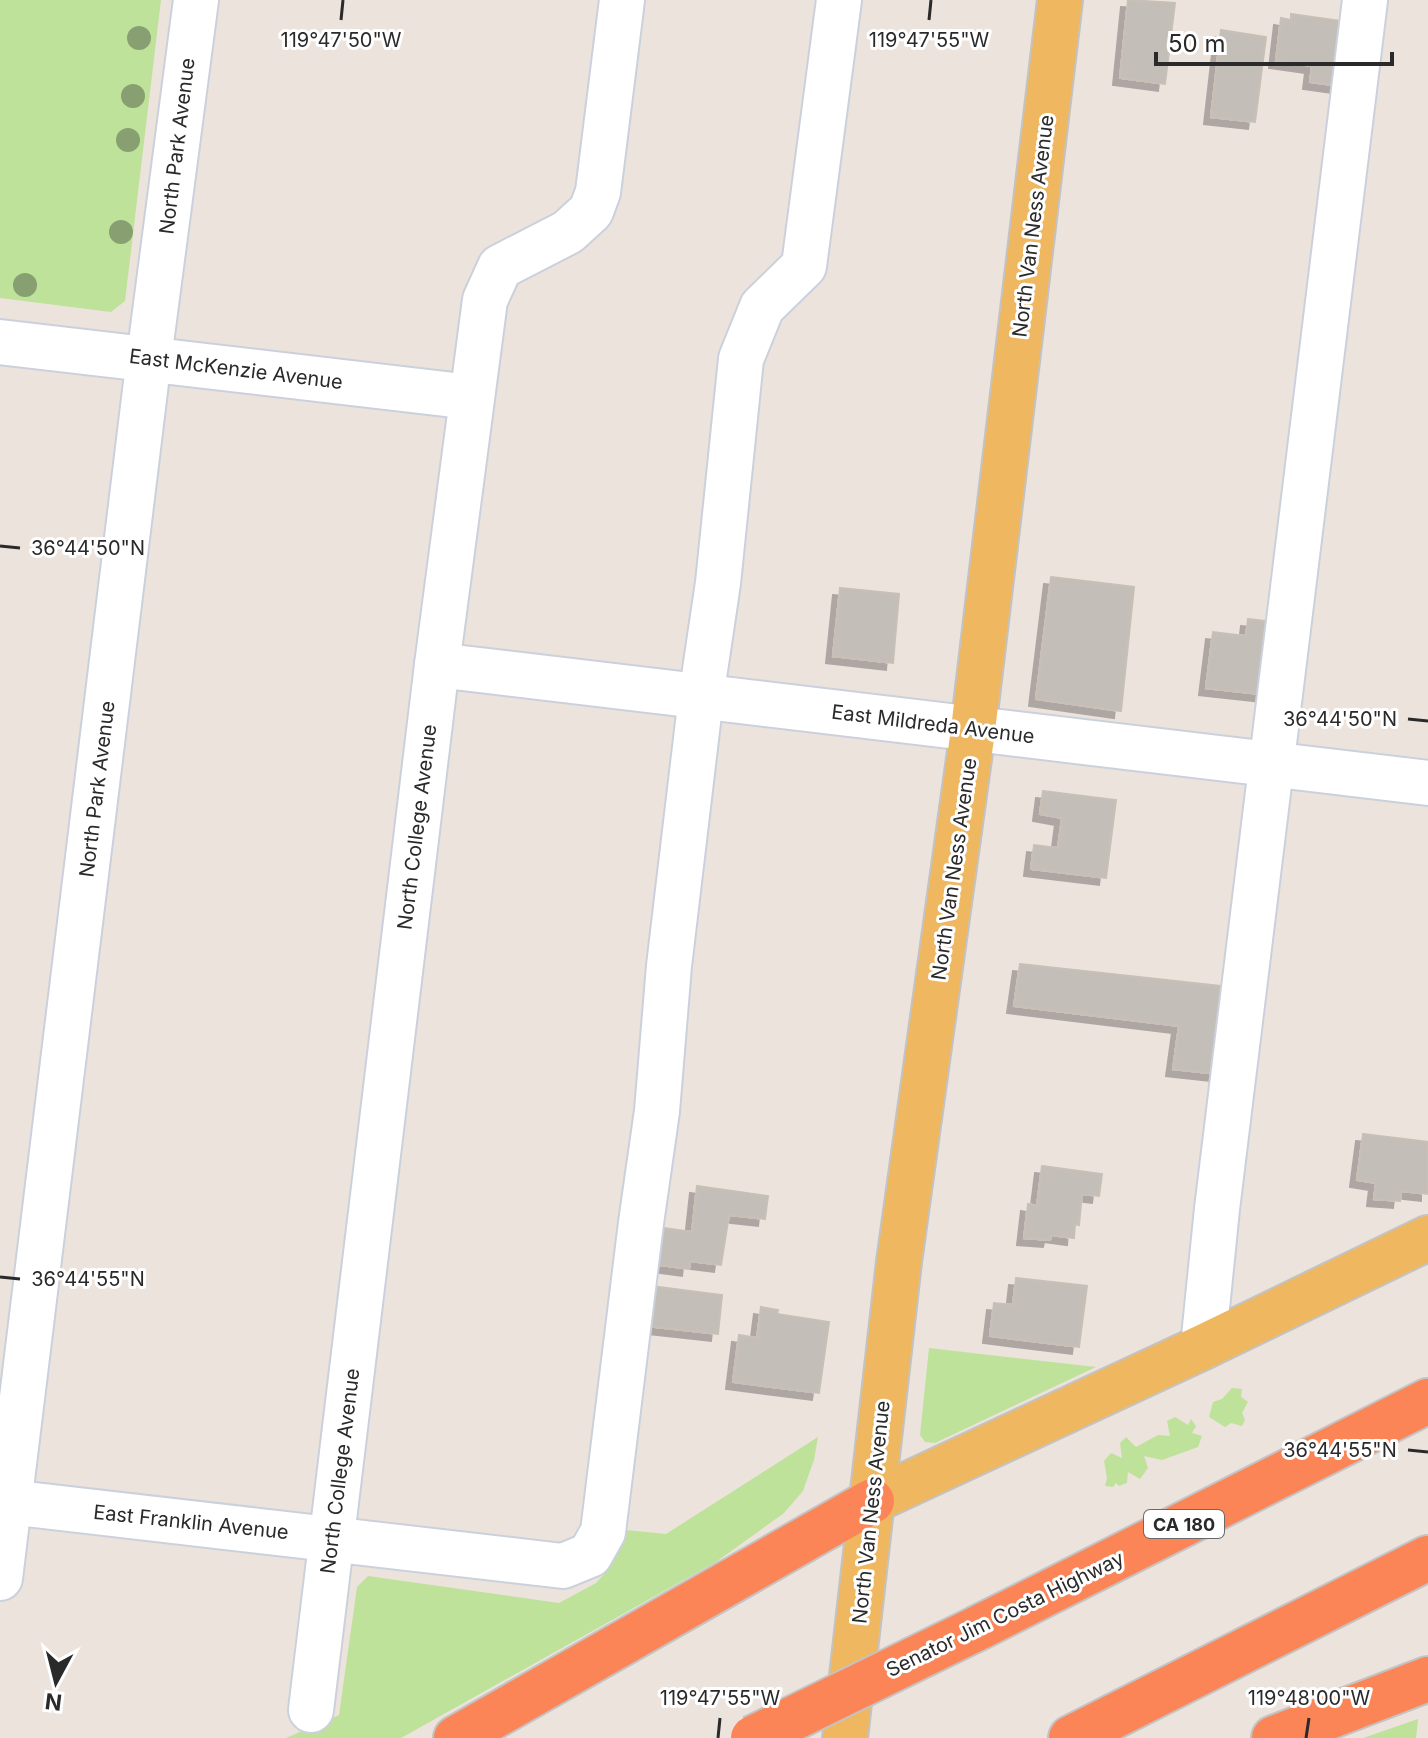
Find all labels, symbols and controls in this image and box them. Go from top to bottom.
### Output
scale bar [1156,16,1392,66]
text: 119°47'50"W [281,28,402,52]
text: 119°47'55"W [869,28,990,52]
text: 50 m [1168,29,1226,58]
street label: North Park Avenue [154,56,200,236]
street label: North Van Ness Avenue [1007,113,1059,339]
street label: East McKenzie Avenue [128,344,344,394]
text: 36°44'50"N [31,536,145,560]
street label: North Park Avenue [74,699,120,879]
street label: East Mildreda Avenue [830,700,1036,748]
text: 36°44'50"N [1283,707,1397,731]
street label: North College Avenue [392,723,442,931]
street label: North Van Ness Avenue [927,756,981,982]
text: 36°44'55"N [31,1267,145,1291]
street label: North College Avenue [315,1367,365,1575]
street label: North Van Ness Avenue [847,1399,895,1625]
text: 36°44'55"N [1283,1438,1397,1462]
street label: East Franklin Avenue [92,1500,290,1544]
road number: CA 180 [1144,1510,1224,1538]
street label: Senator Jim Costa Highway [882,1546,1128,1682]
north arrow [16,1642,96,1722]
text: 119°47'55"W [660,1686,781,1710]
text: 119°48'00"W [1248,1686,1371,1710]
text: N [44,1688,63,1716]

